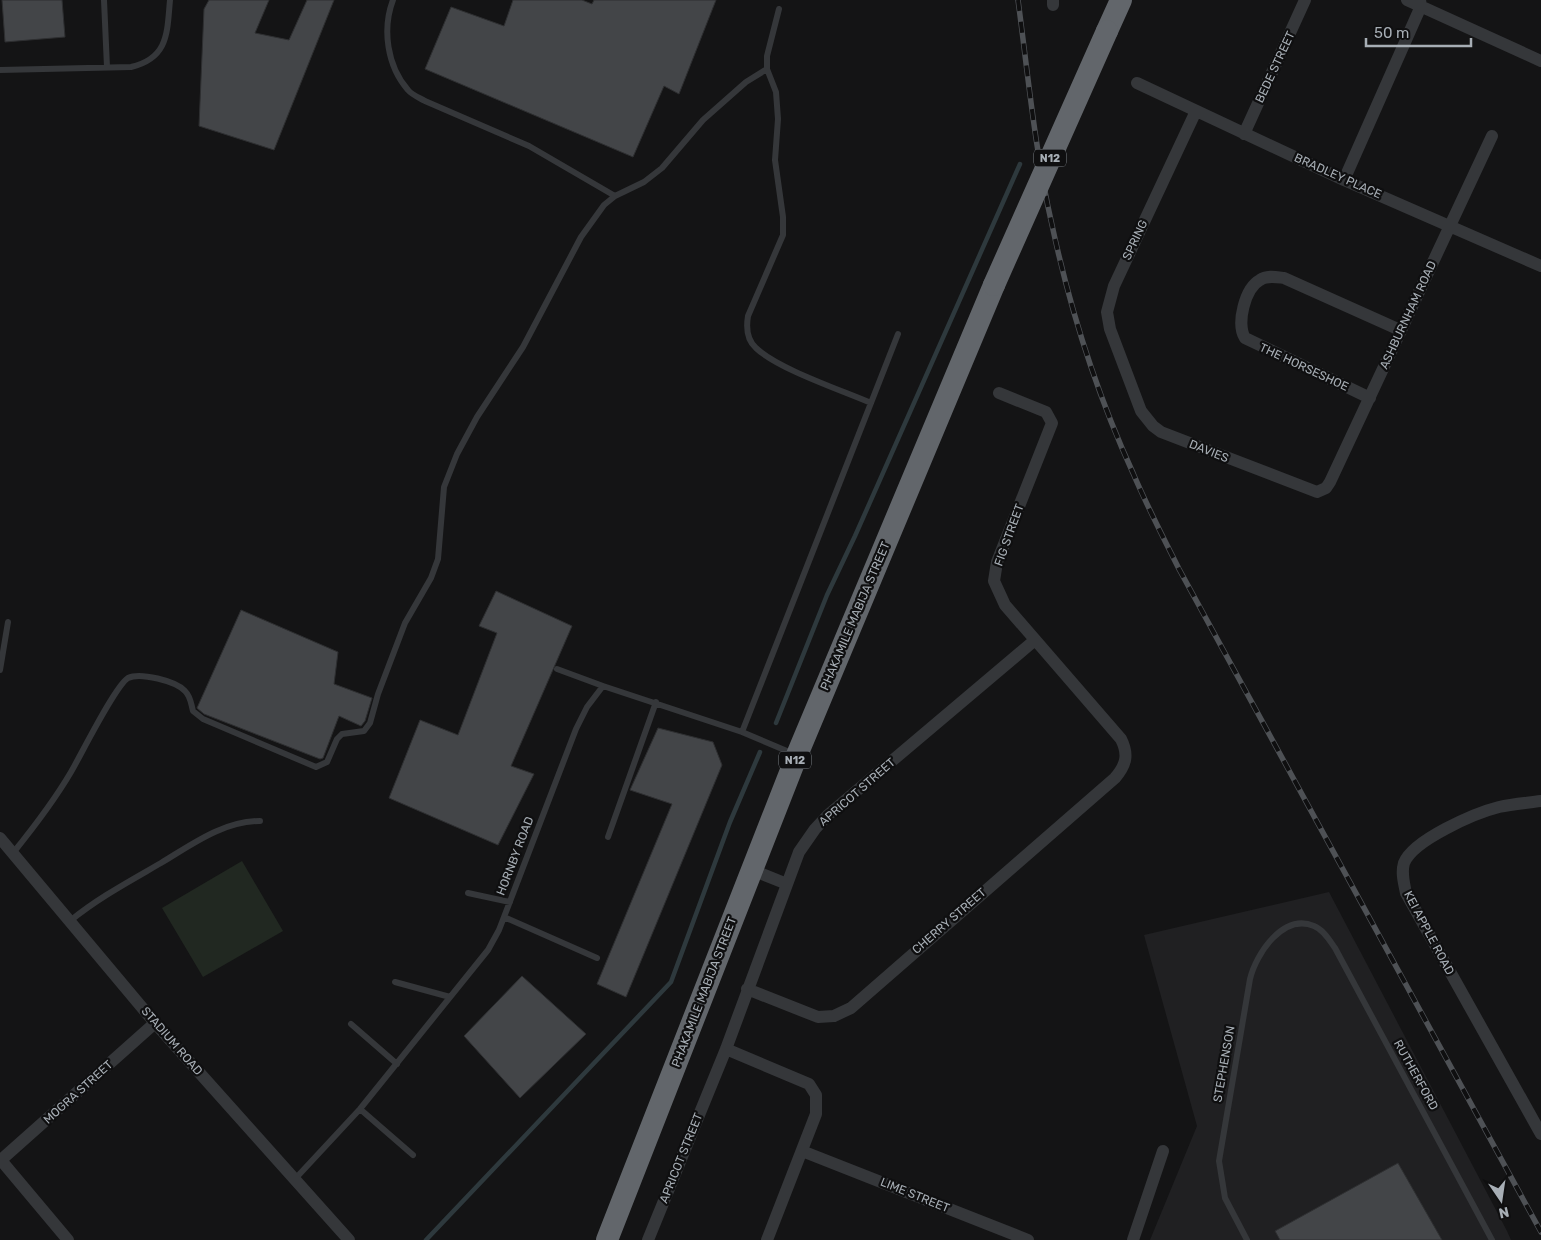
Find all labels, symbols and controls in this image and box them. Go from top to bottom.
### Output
scale bar [1366,15,1471,47]
text: 50 m [1374,24,1409,42]
street label: BEDE STREET [1252,29,1298,105]
road number: N12 [1034,150,1066,167]
street label: BRADLEY PLACE [1292,150,1384,202]
street label: SPRING [1120,218,1150,262]
street label: ASHBURNHAM ROAD [1377,259,1439,371]
street label: THE HORSESHOE [1257,340,1351,394]
street label: DAVIES [1187,437,1231,465]
street label: FIG STREET [991,502,1027,568]
street label: PHAKAMILE MABIJA STREET [817,540,893,692]
road number: N12 [779,752,811,768]
street label: APRICOT STREET [816,755,898,829]
street label: HORNBY ROAD [494,815,536,897]
street label: CHERRY STREET [909,885,989,957]
street label: KEI APPLE ROAD [1401,889,1457,977]
street label: PHAKAMILE MABIJA STREET [669,915,739,1069]
street label: STADIUM ROAD [138,1004,206,1078]
street label: STEPHENSON [1210,1025,1238,1103]
street label: RUTHERFORD [1391,1037,1441,1113]
street label: MOGRA STREET [41,1057,115,1127]
street label: APRICOT STREET [657,1111,706,1205]
street label: LIME STREET [878,1175,952,1215]
north arrow [1476,1175,1526,1225]
text: N [1497,1203,1511,1222]

